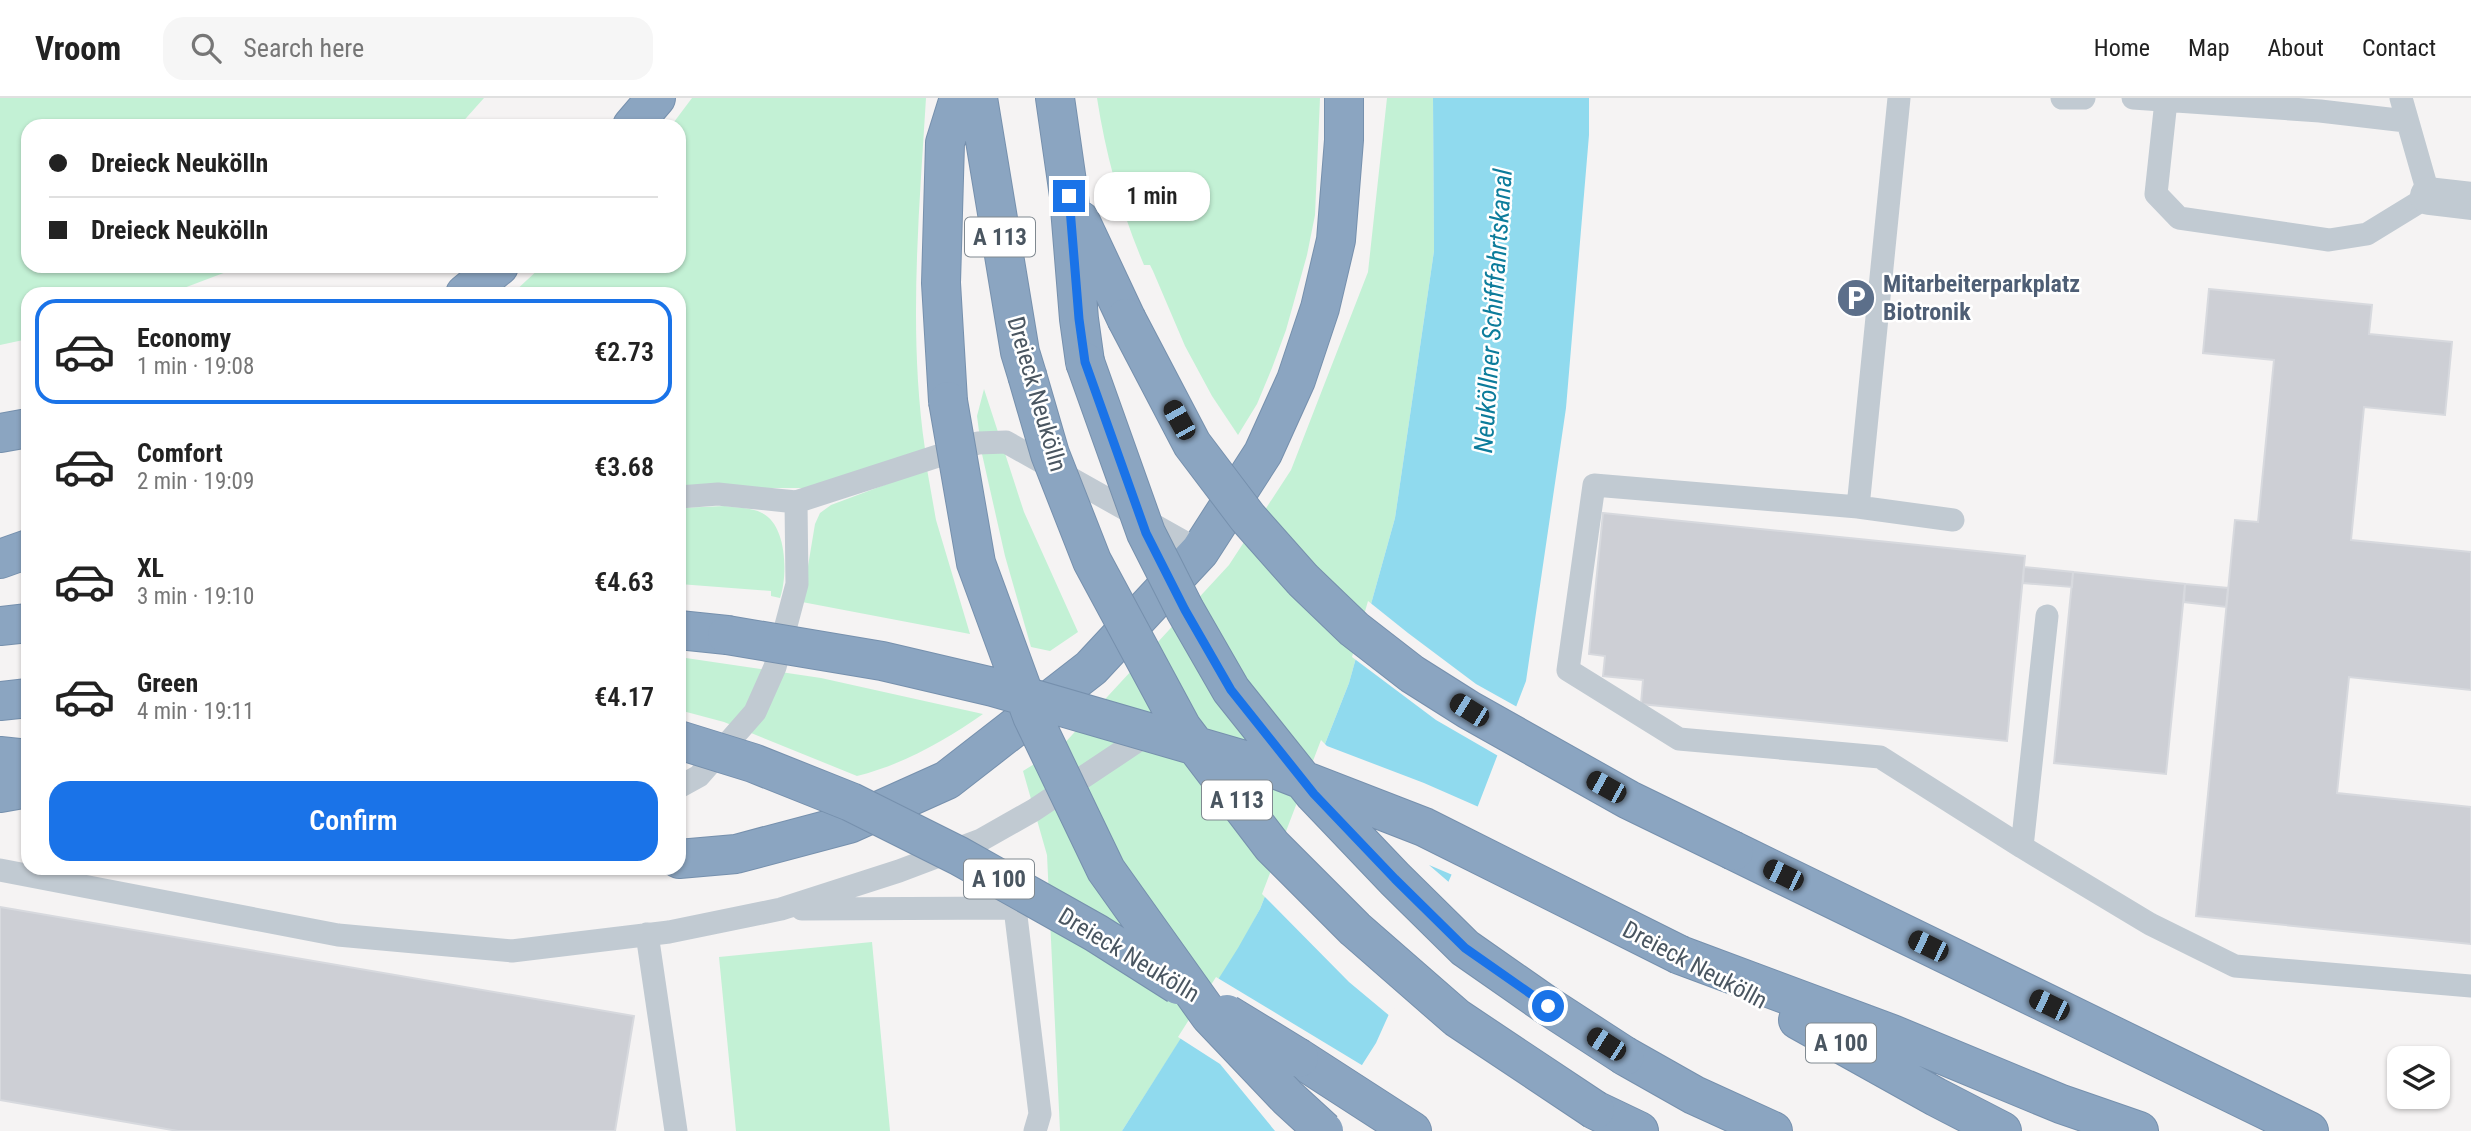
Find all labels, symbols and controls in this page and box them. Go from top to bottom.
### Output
search box [163,17,653,80]
text: Vroom [35,29,121,68]
icon: search [187,29,225,67]
text: Search here [243,33,364,63]
text: Home [2094,34,2150,62]
text: Map [2188,34,2230,62]
text: About [2268,34,2324,62]
text: Contact [2362,34,2436,62]
text: Dreieck Neukölln [91,148,268,178]
water label: Neuköllner Schifffahrtskanal [1468,167,1518,454]
callout: 1 min [1094,172,1209,220]
route end [1053,180,1085,212]
text: 1 min [1127,183,1177,210]
text: Dreieck Neukölln [91,215,268,245]
road number: A 113 [965,218,1035,256]
place label: Mitarbeiterparkplatz Biotronik [1883,270,2080,326]
parking icon: Mitarbeiterparkplatz Biotronik [1835,277,1877,319]
street label: Dreieck Neukölln [1002,314,1072,474]
icon: car [53,320,116,383]
text: Economy [137,323,231,353]
text: €2.73 [594,337,654,367]
text: 1 min · 19:08 [137,353,254,380]
car [1160,397,1199,443]
icon: car [53,435,116,498]
text: Comfort [137,438,223,468]
text: €3.68 [594,452,654,482]
text: 2 min · 19:09 [137,468,254,495]
icon: car [53,550,116,613]
text: XL [137,553,164,583]
text: €4.63 [594,567,654,597]
text: 3 min · 19:10 [137,583,254,610]
icon: car [53,665,116,728]
text: Green [137,668,198,698]
text: €4.17 [594,682,654,712]
car [1446,690,1493,730]
text: 4 min · 19:11 [137,698,254,725]
car [1583,768,1630,806]
road number: A 113 [1202,780,1272,820]
button: Confirm [49,781,658,861]
car [1760,856,1807,894]
road number: A 100 [964,860,1034,898]
street label: Dreieck Neukölln [1053,902,1205,1008]
street label: Dreieck Neukölln [1618,915,1772,1015]
car [1905,927,1952,965]
car [2026,986,2073,1024]
route start [1532,990,1564,1022]
car [1583,1024,1630,1064]
road number: A 100 [1806,1024,1876,1062]
map controls [2387,1046,2450,1109]
button: layers [2387,1046,2450,1109]

